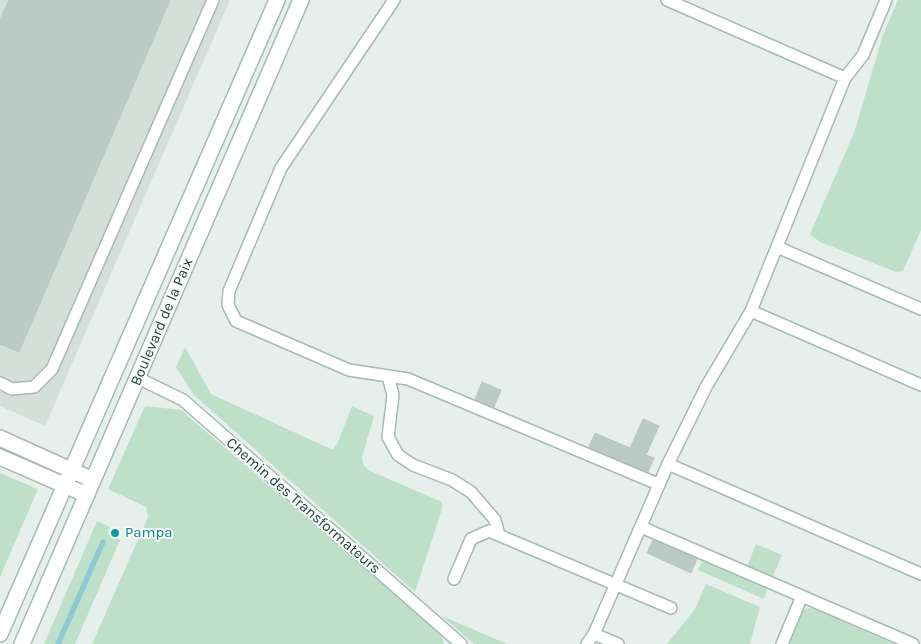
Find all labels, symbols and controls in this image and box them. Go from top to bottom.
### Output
street label: Boulevard de la Paix [127,255,197,389]
street label: Chemin des Transformateurs [222,434,384,578]
place label: Pampa [125,524,173,542]
marker: Pampa [109,527,121,539]

